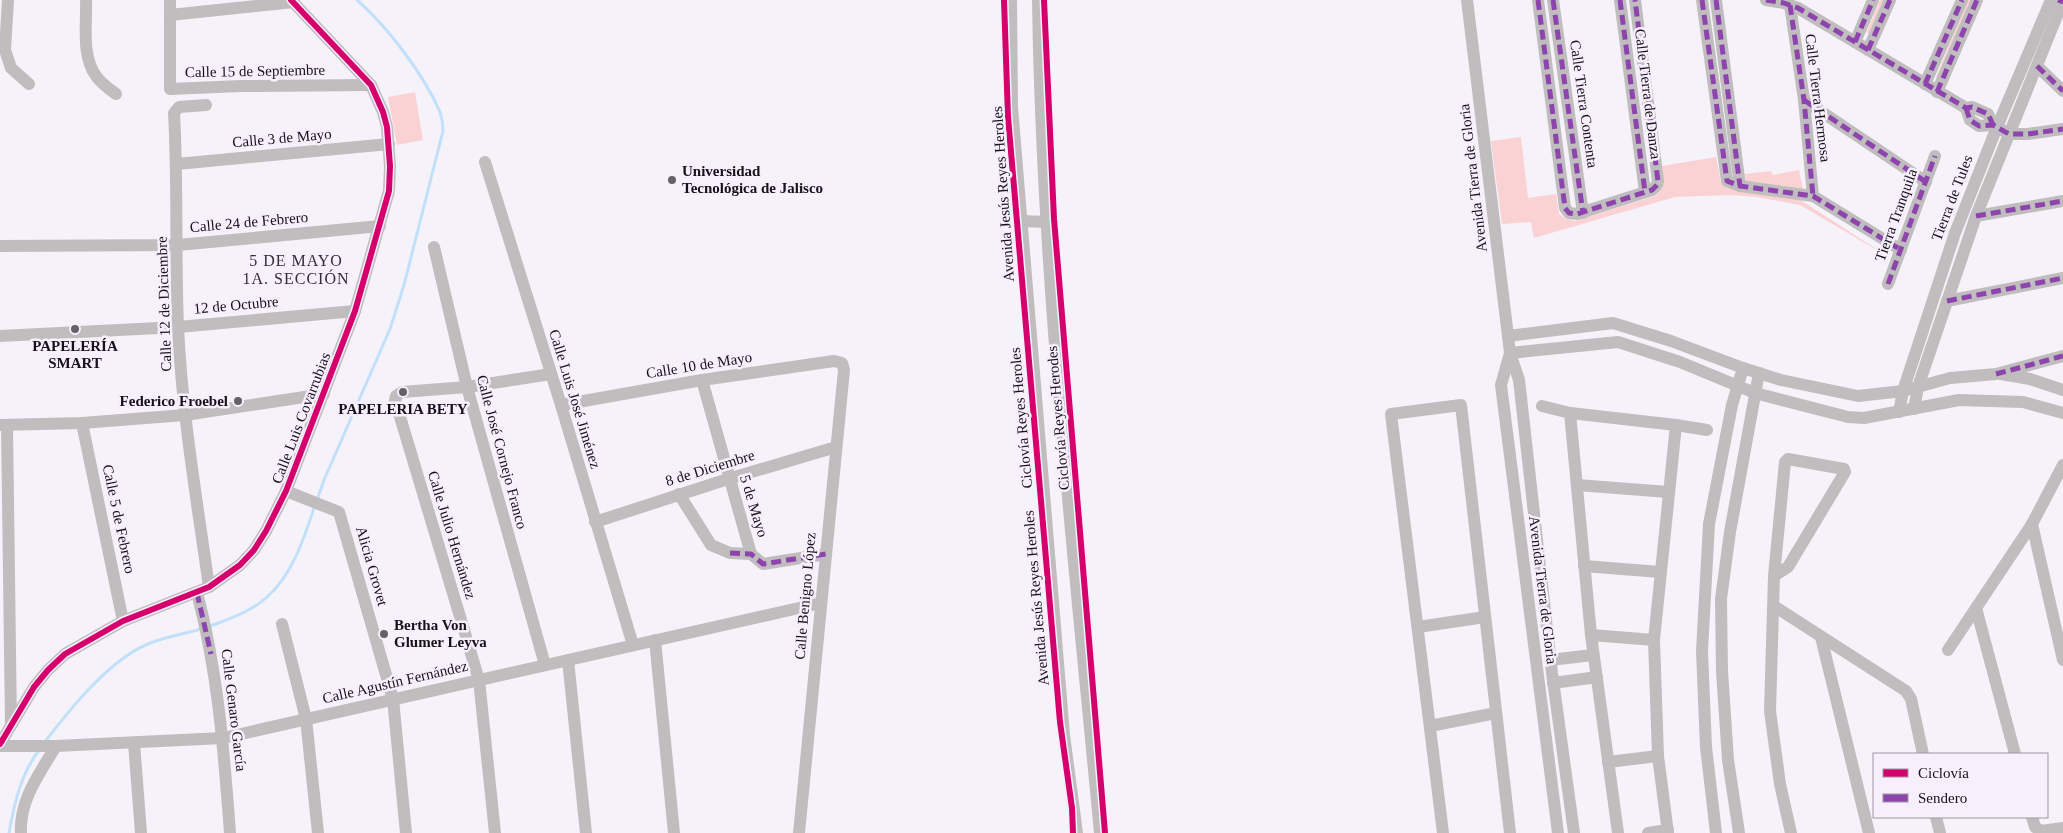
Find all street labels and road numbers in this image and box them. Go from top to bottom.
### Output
street label: Calle Tierra de Danza [1632,28,1664,160]
street label: Calle Tierra Hermosa [1802,33,1834,163]
street label: Calle Tierra Contenta [1567,39,1601,169]
street label: Calle 15 de Septiembre [185,62,326,80]
street label: Avenida Tierra de Gloria [1456,103,1490,253]
street label: Avenida Jesús Reyes Heroles [989,106,1017,282]
street label: Calle 3 de Mayo [232,126,332,150]
street label: Tierra de Tules [1928,153,1976,243]
street label: Tierra Tranquila [1872,166,1920,263]
street label: Calle 24 de Febrero [189,209,309,235]
street label: Calle 12 de Diciembre [154,236,174,372]
street label: 12 de Octubre [193,293,279,317]
street label: Calle Luis José Jiménez [546,328,604,471]
street label: Ciclovía Reyes Herodes [1044,345,1072,491]
street label: Ciclovía Reyes Heroles [1007,347,1035,489]
street label: Calle 10 de Mayo [645,349,753,381]
street label: Calle Luis Covarrubias [269,350,333,486]
street label: Calle José Cornejo Franco [474,373,530,531]
street label: 8 de Diciembre [663,447,757,489]
street label: Calle 5 de Febrero [100,463,138,575]
street label: Calle Julio Hernández [425,469,479,601]
street label: 5 de Mayo [737,473,771,539]
street label: Avenida Jesús Reyes Heroles [1020,510,1052,686]
street label: Avenida Tierra de Gloria [1526,515,1560,665]
street label: Alicia Grovet [353,524,391,608]
street label: Calle Benigno López [791,531,819,660]
street label: Calle Genaro García [219,648,249,772]
street label: Calle Agustín Fernández [321,657,469,706]

